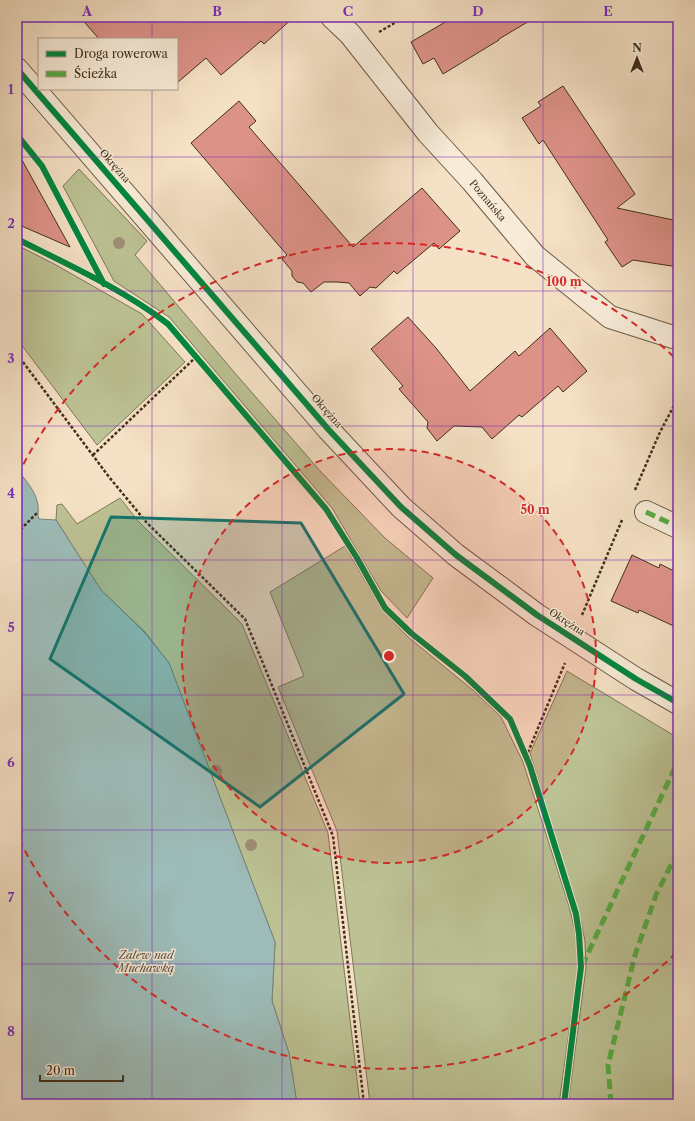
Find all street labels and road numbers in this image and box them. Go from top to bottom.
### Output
street label: Okrężna [97,146,134,186]
street label: Poznańska [467,177,510,224]
street label: Okrężna [309,391,346,431]
street label: Okrężna [547,606,588,639]

